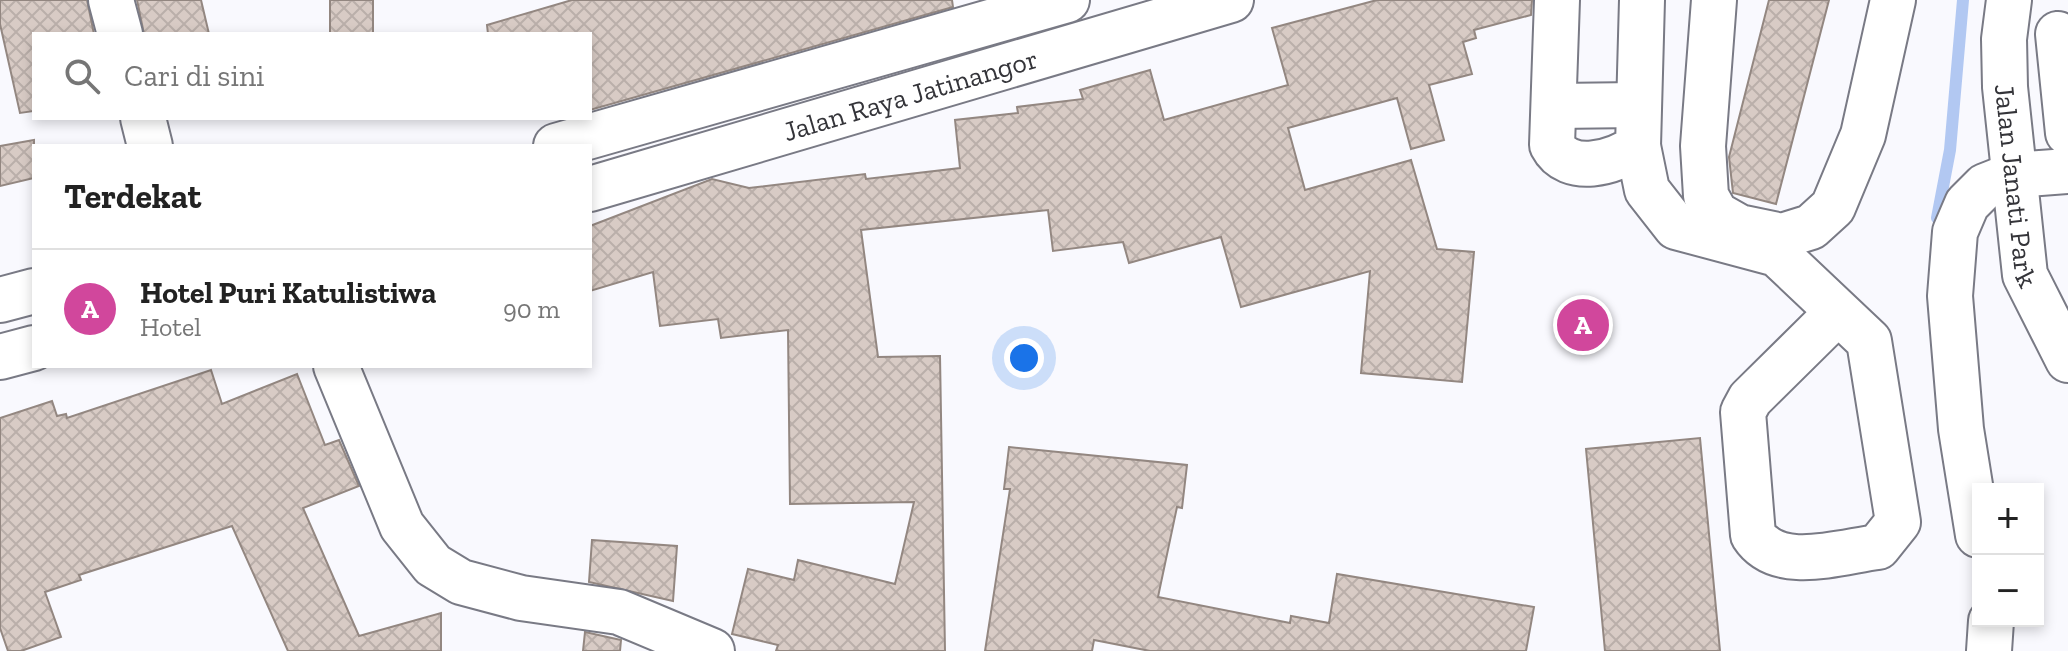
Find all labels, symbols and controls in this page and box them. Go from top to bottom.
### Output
search box [32,32,592,120]
street label: Jalan Raya Jatinangor [779,42,1042,148]
icon: search [60,54,104,98]
text: Cari di sini [124,58,265,94]
street label: Jalan Janati Park [1988,82,2045,293]
text: Terdekat [64,176,201,217]
text: Hotel Puri Katulistiwa [140,275,437,311]
text: A [81,293,99,325]
text: 90 m [503,293,560,325]
pin: A [1557,295,1609,355]
text: Hotel [140,311,201,343]
your location [1004,338,1044,378]
map controls [1972,483,2044,627]
button: + [1972,483,2044,555]
button: − [1972,555,2044,627]

